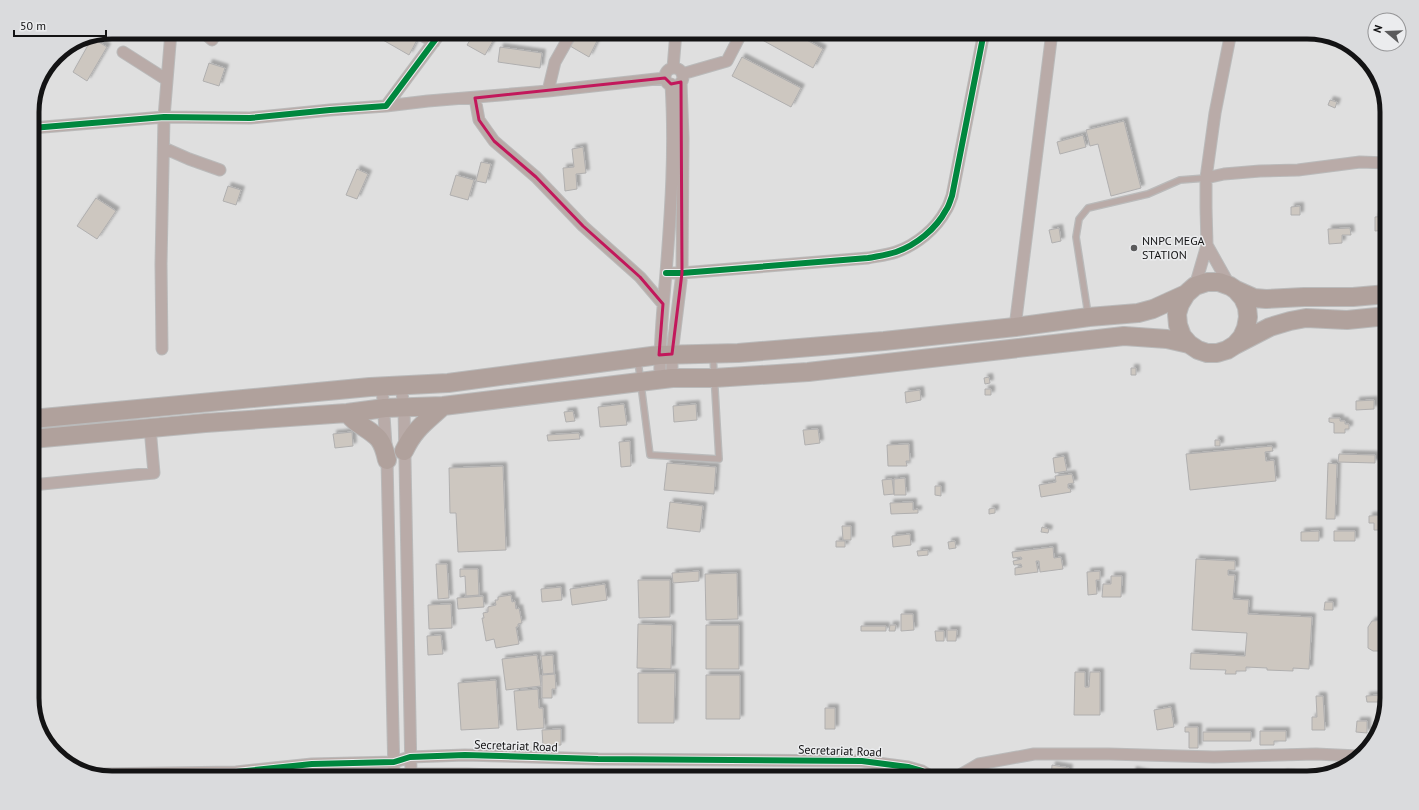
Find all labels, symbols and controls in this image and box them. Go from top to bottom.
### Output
scale bar [14,12,106,38]
north arrow [1367,12,1407,52]
text: 50 m [20,18,46,33]
text: N [1370,23,1385,34]
place label: NNPC MEGA STATION [1142,233,1205,262]
marker: NNPC MEGA STATION [1129,243,1139,253]
street label: Secretariat Road [474,737,558,754]
street label: Secretariat Road [798,742,882,759]

